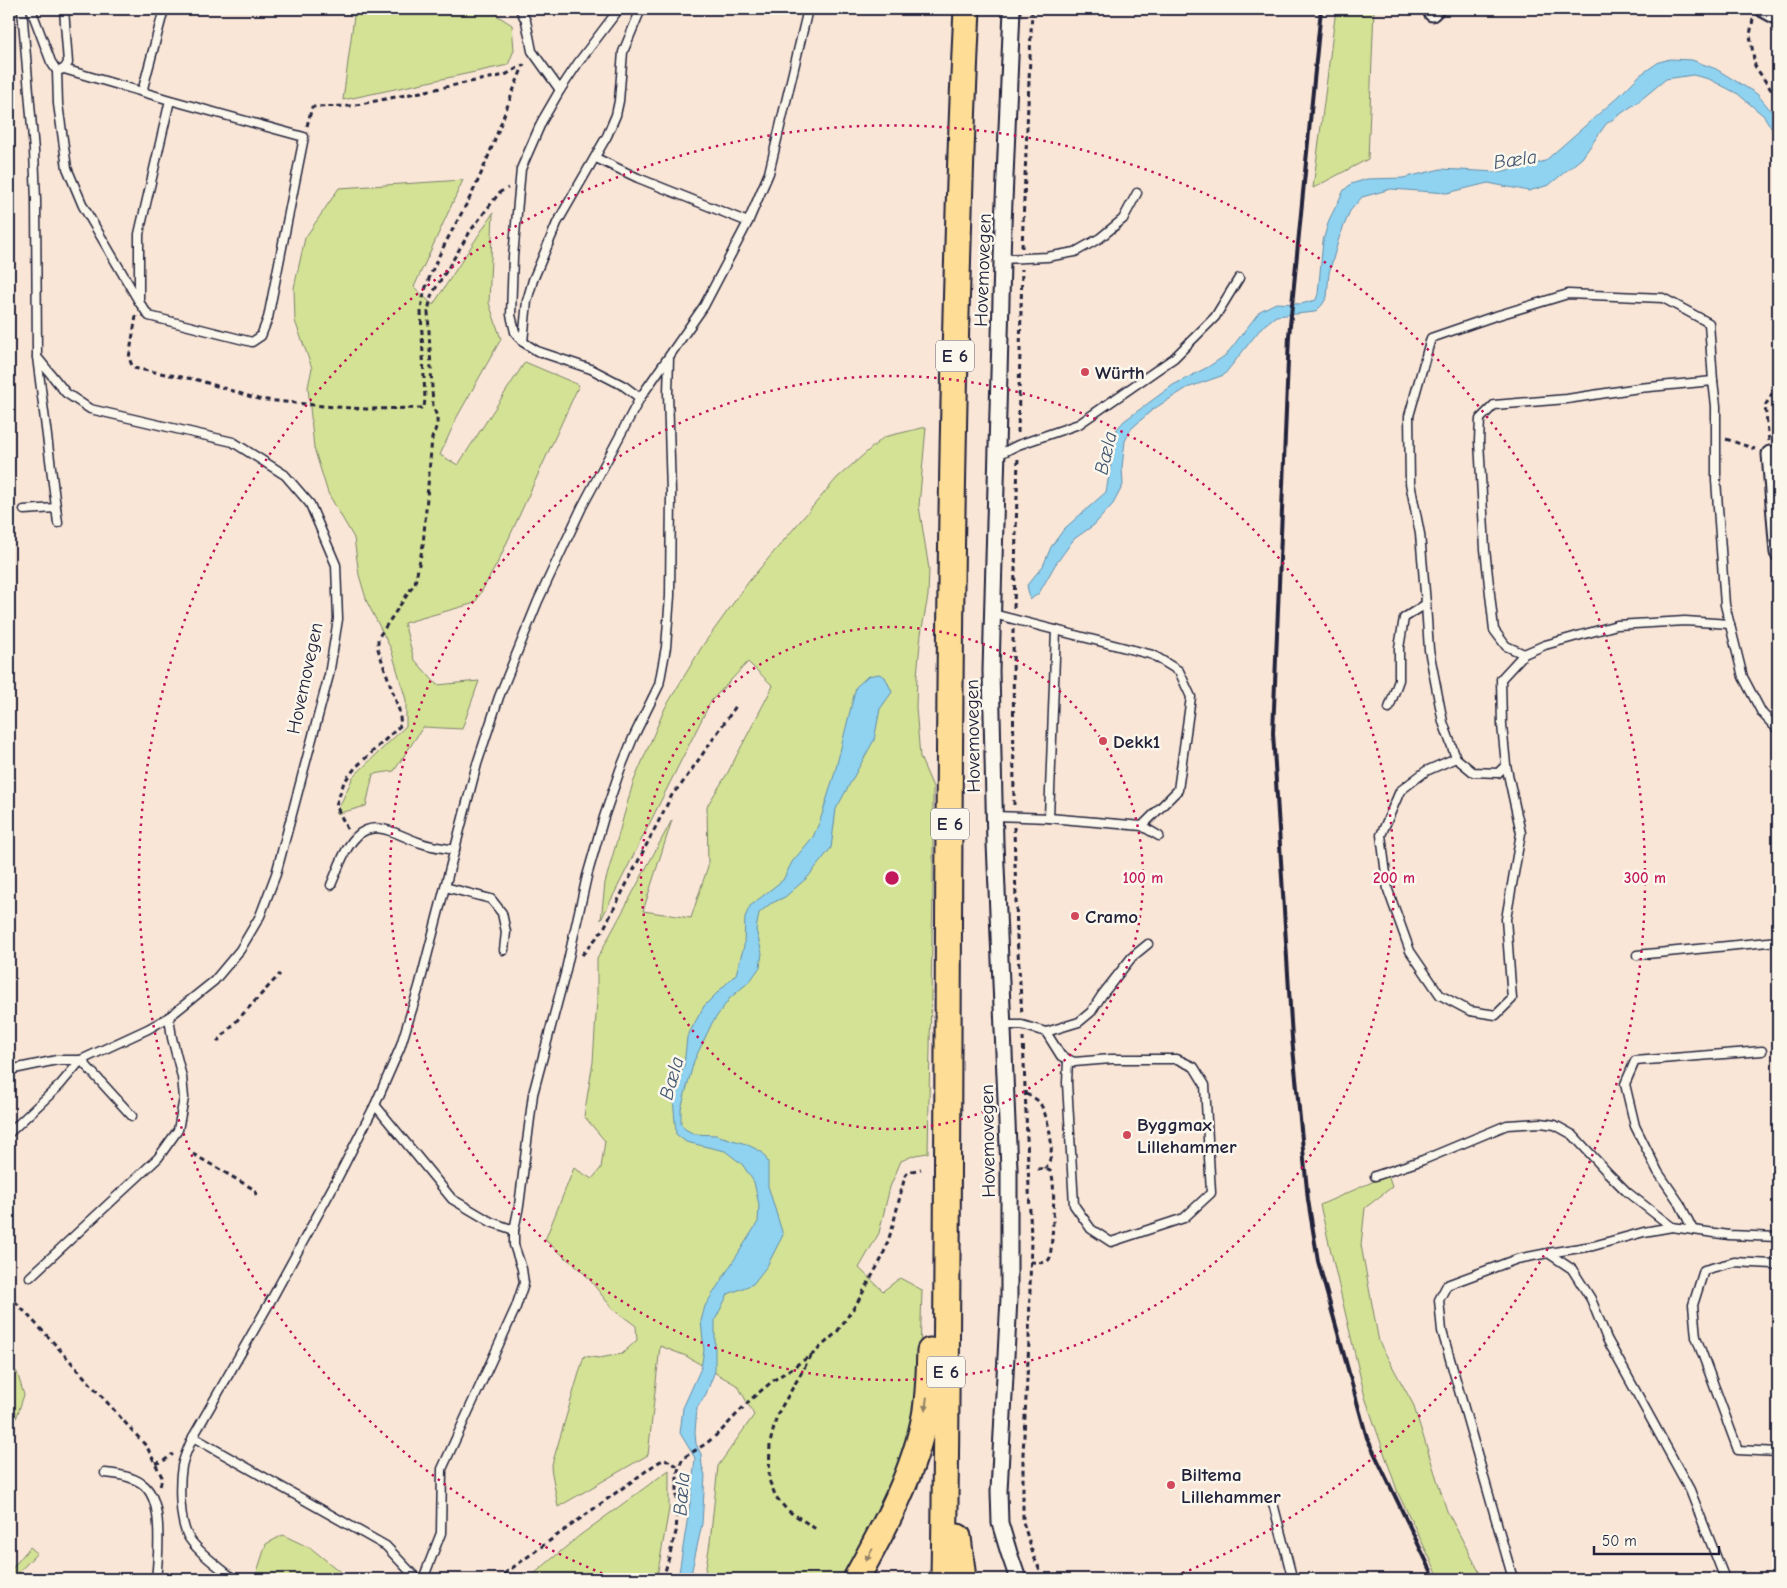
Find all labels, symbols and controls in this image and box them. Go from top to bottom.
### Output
water label: Bæla [1492,145,1538,174]
street label: Hovemovegen [970,213,996,327]
road number: E 6 [936,341,974,372]
place label: Würth [1095,362,1145,384]
marker: Würth [1079,366,1091,378]
water label: Bæla [1089,429,1122,477]
street label: Hovemovegen [282,620,328,736]
street label: Hovemovegen [961,679,985,793]
place label: Dekk1 [1113,731,1160,753]
marker: Dekk1 [1097,735,1109,747]
road number: E 6 [931,809,969,840]
centre of rings [883,869,901,887]
text: 100 m [1123,869,1163,887]
text: 200 m [1373,869,1415,887]
text: 300 m [1624,869,1666,887]
place label: Cramo [1085,906,1138,928]
marker: Cramo [1069,910,1081,922]
water label: Bæla [654,1054,689,1102]
street label: Hovemovegen [976,1084,1000,1198]
place label: Byggmax Lillehammer [1137,1114,1237,1158]
marker: Byggmax Lillehammer [1121,1129,1133,1141]
road number: E 6 [927,1356,965,1388]
one-way arrow [922,1397,930,1413]
place label: Biltema Lillehammer [1181,1464,1281,1508]
water label: Bæla [669,1471,694,1517]
marker: Biltema Lillehammer [1165,1479,1177,1491]
scale bar [1594,1523,1720,1555]
text: 50 m [1602,1532,1637,1550]
one-way arrow [865,1548,873,1563]

